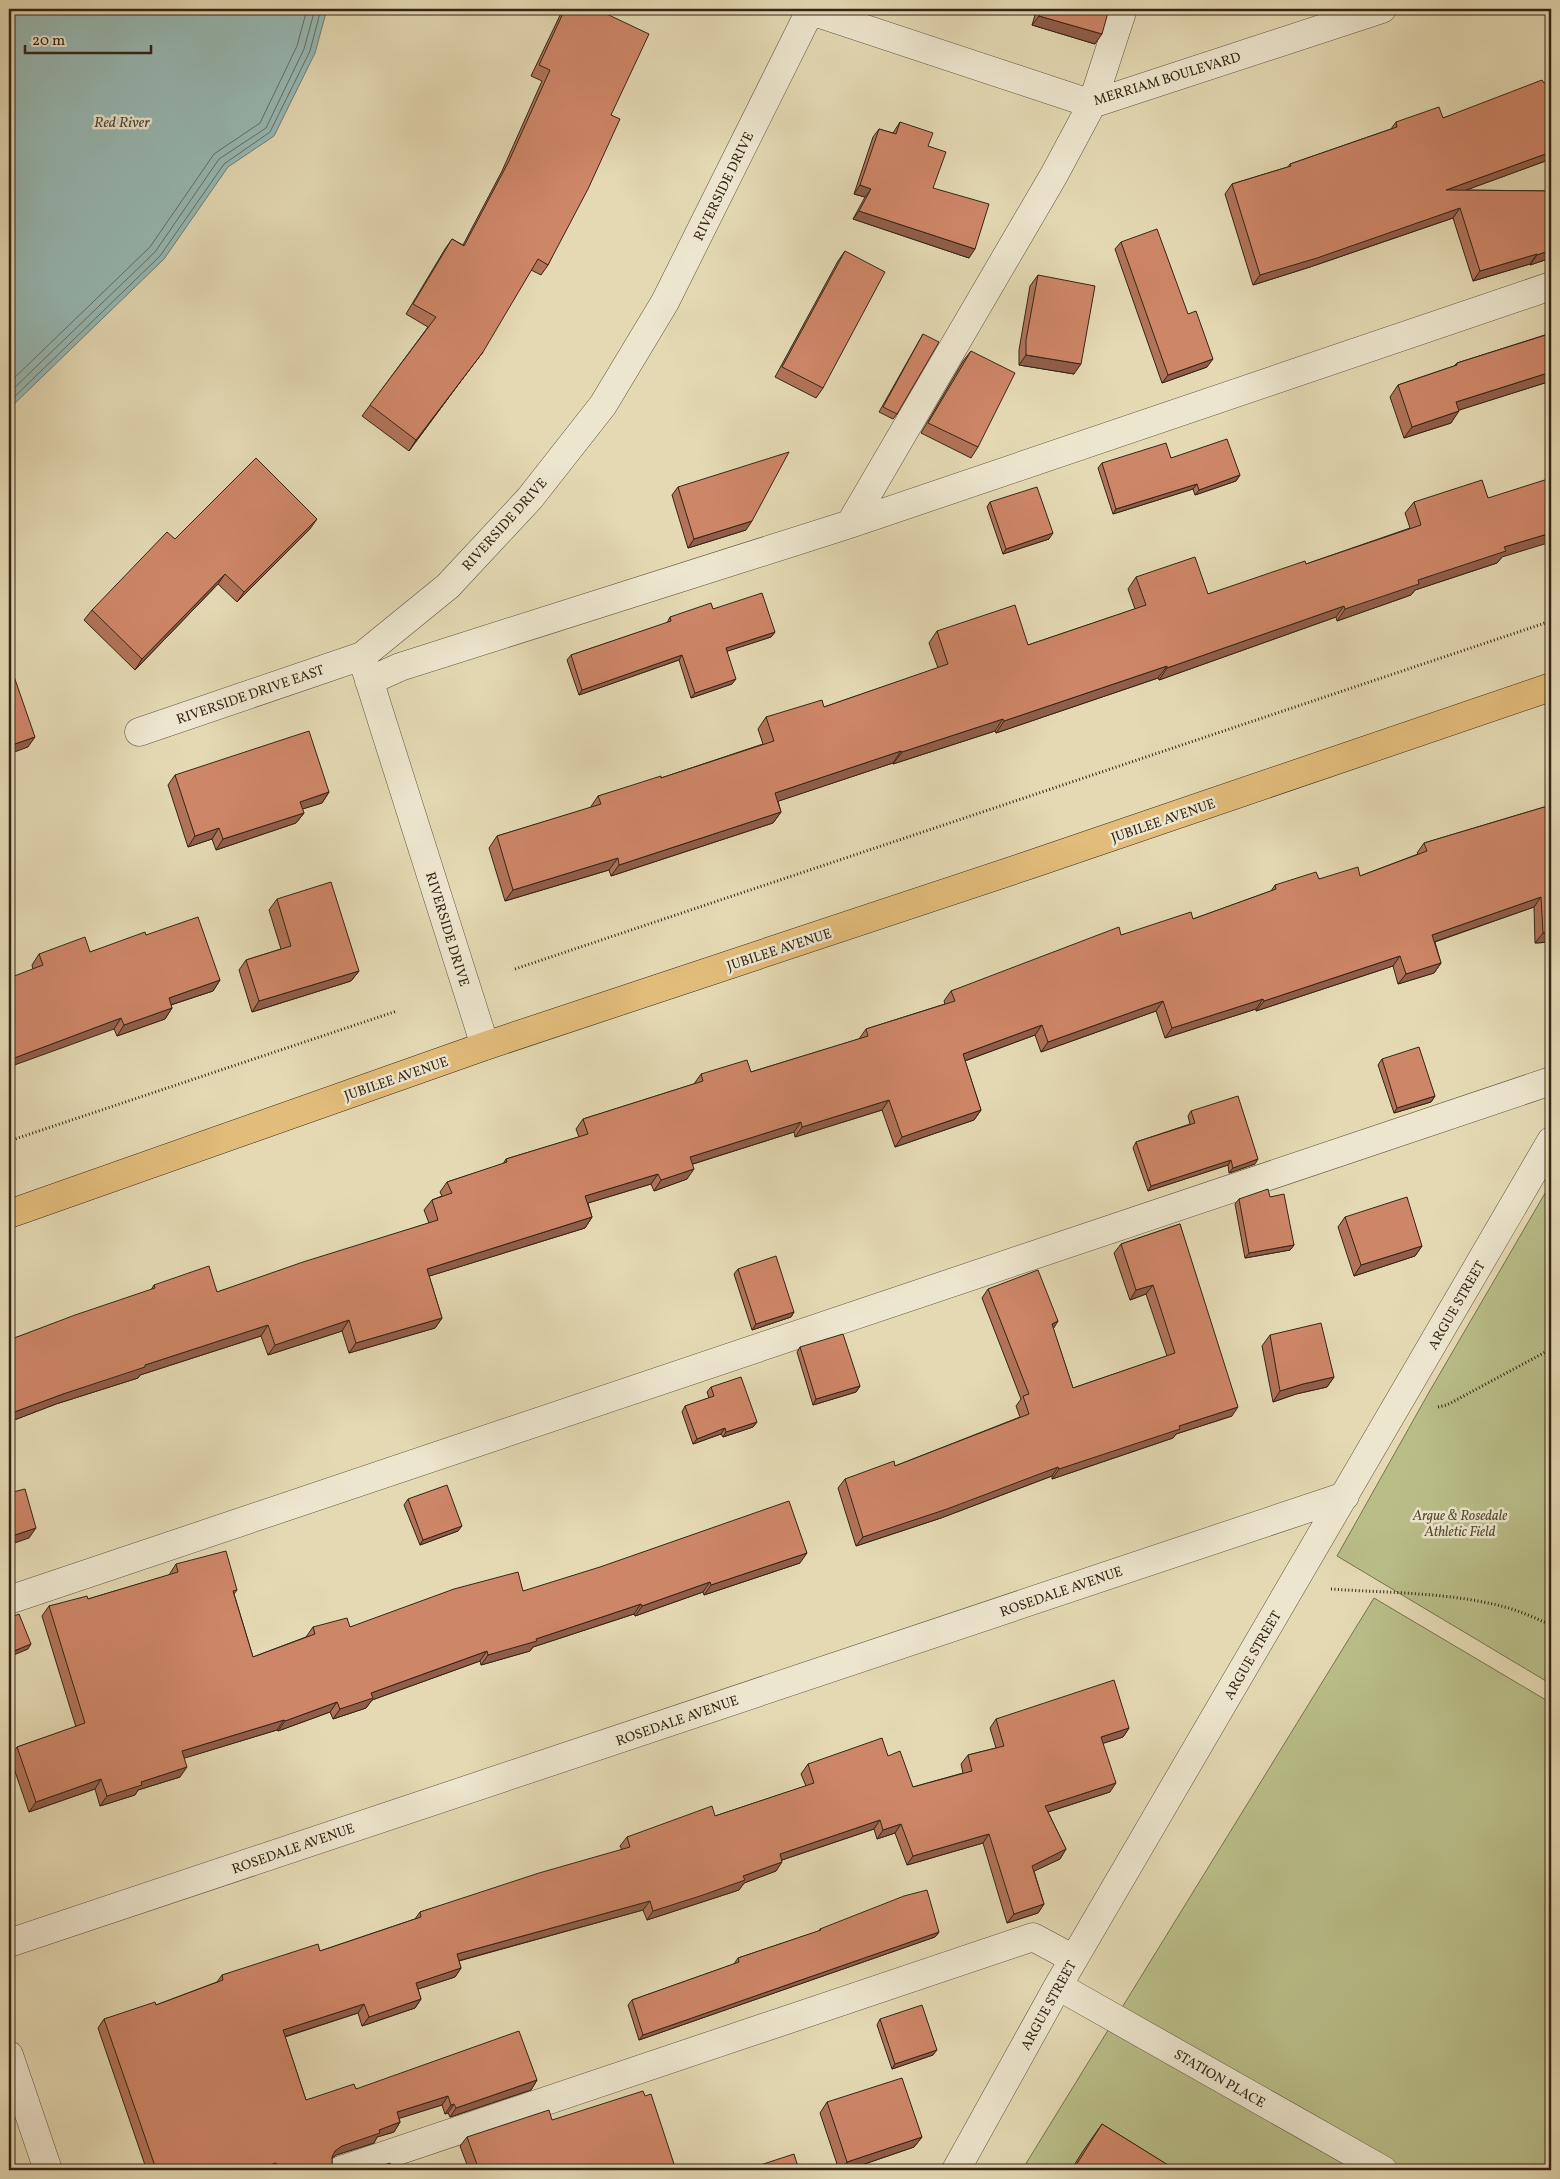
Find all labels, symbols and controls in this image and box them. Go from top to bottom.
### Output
scale bar [25,22,151,54]
text: 20 m [32,31,65,52]
street label: MERRIAM BOULEVARD [1092,48,1243,111]
water label: Red River [94,113,150,134]
street label: RIVERSIDE DRIVE [690,129,759,244]
street label: RIVERSIDE DRIVE [458,474,552,576]
street label: RIVERSIDE DRIVE EAST [174,661,327,730]
street label: JUBILEE AVENUE [1109,795,1218,848]
street label: RIVERSIDE DRIVE [420,870,473,989]
street label: JUBILEE AVENUE [725,925,834,976]
street label: JUBILEE AVENUE [342,1053,451,1106]
street label: ARGUE STREET [1424,1258,1490,1354]
park label: Argue & Rosedale Athletic Field [1412,1507,1507,1542]
street label: ROSEDALE AVENUE [997,1562,1125,1622]
street label: ARGUE STREET [1220,1608,1286,1704]
street label: ROSEDALE AVENUE [613,1691,741,1751]
street label: ROSEDALE AVENUE [229,1819,357,1879]
street label: ARGUE STREET [1017,1958,1082,2054]
street label: STATION PLACE [1170,2045,1268,2113]

